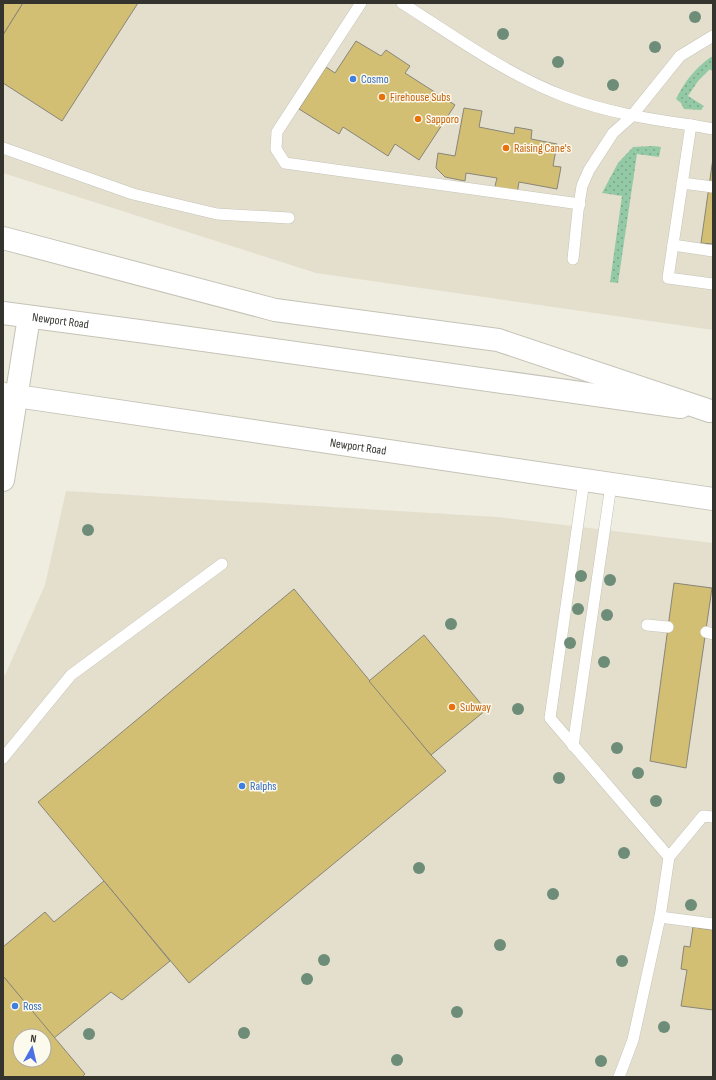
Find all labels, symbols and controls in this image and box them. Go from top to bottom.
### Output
place label: Cosmo [361,72,389,87]
marker: Cosmo [348,74,358,84]
place label: Firehouse Subs [390,90,451,105]
marker: Firehouse Subs [377,92,387,102]
place label: Sapporo [426,112,459,127]
marker: Sapporo [413,114,423,124]
place label: Raising Cane's [514,141,571,156]
marker: Raising Cane's [501,143,511,153]
street label: Newport Road [31,309,90,332]
street label: Newport Road [329,435,387,458]
place label: Subway [460,700,491,715]
marker: Subway [447,702,457,712]
place label: Ralphs [250,779,277,794]
marker: Ralphs [237,781,247,791]
place label: Ross [23,999,42,1014]
marker: Ross [10,1001,20,1011]
north arrow [12,1028,52,1068]
text: N [30,1032,37,1045]

